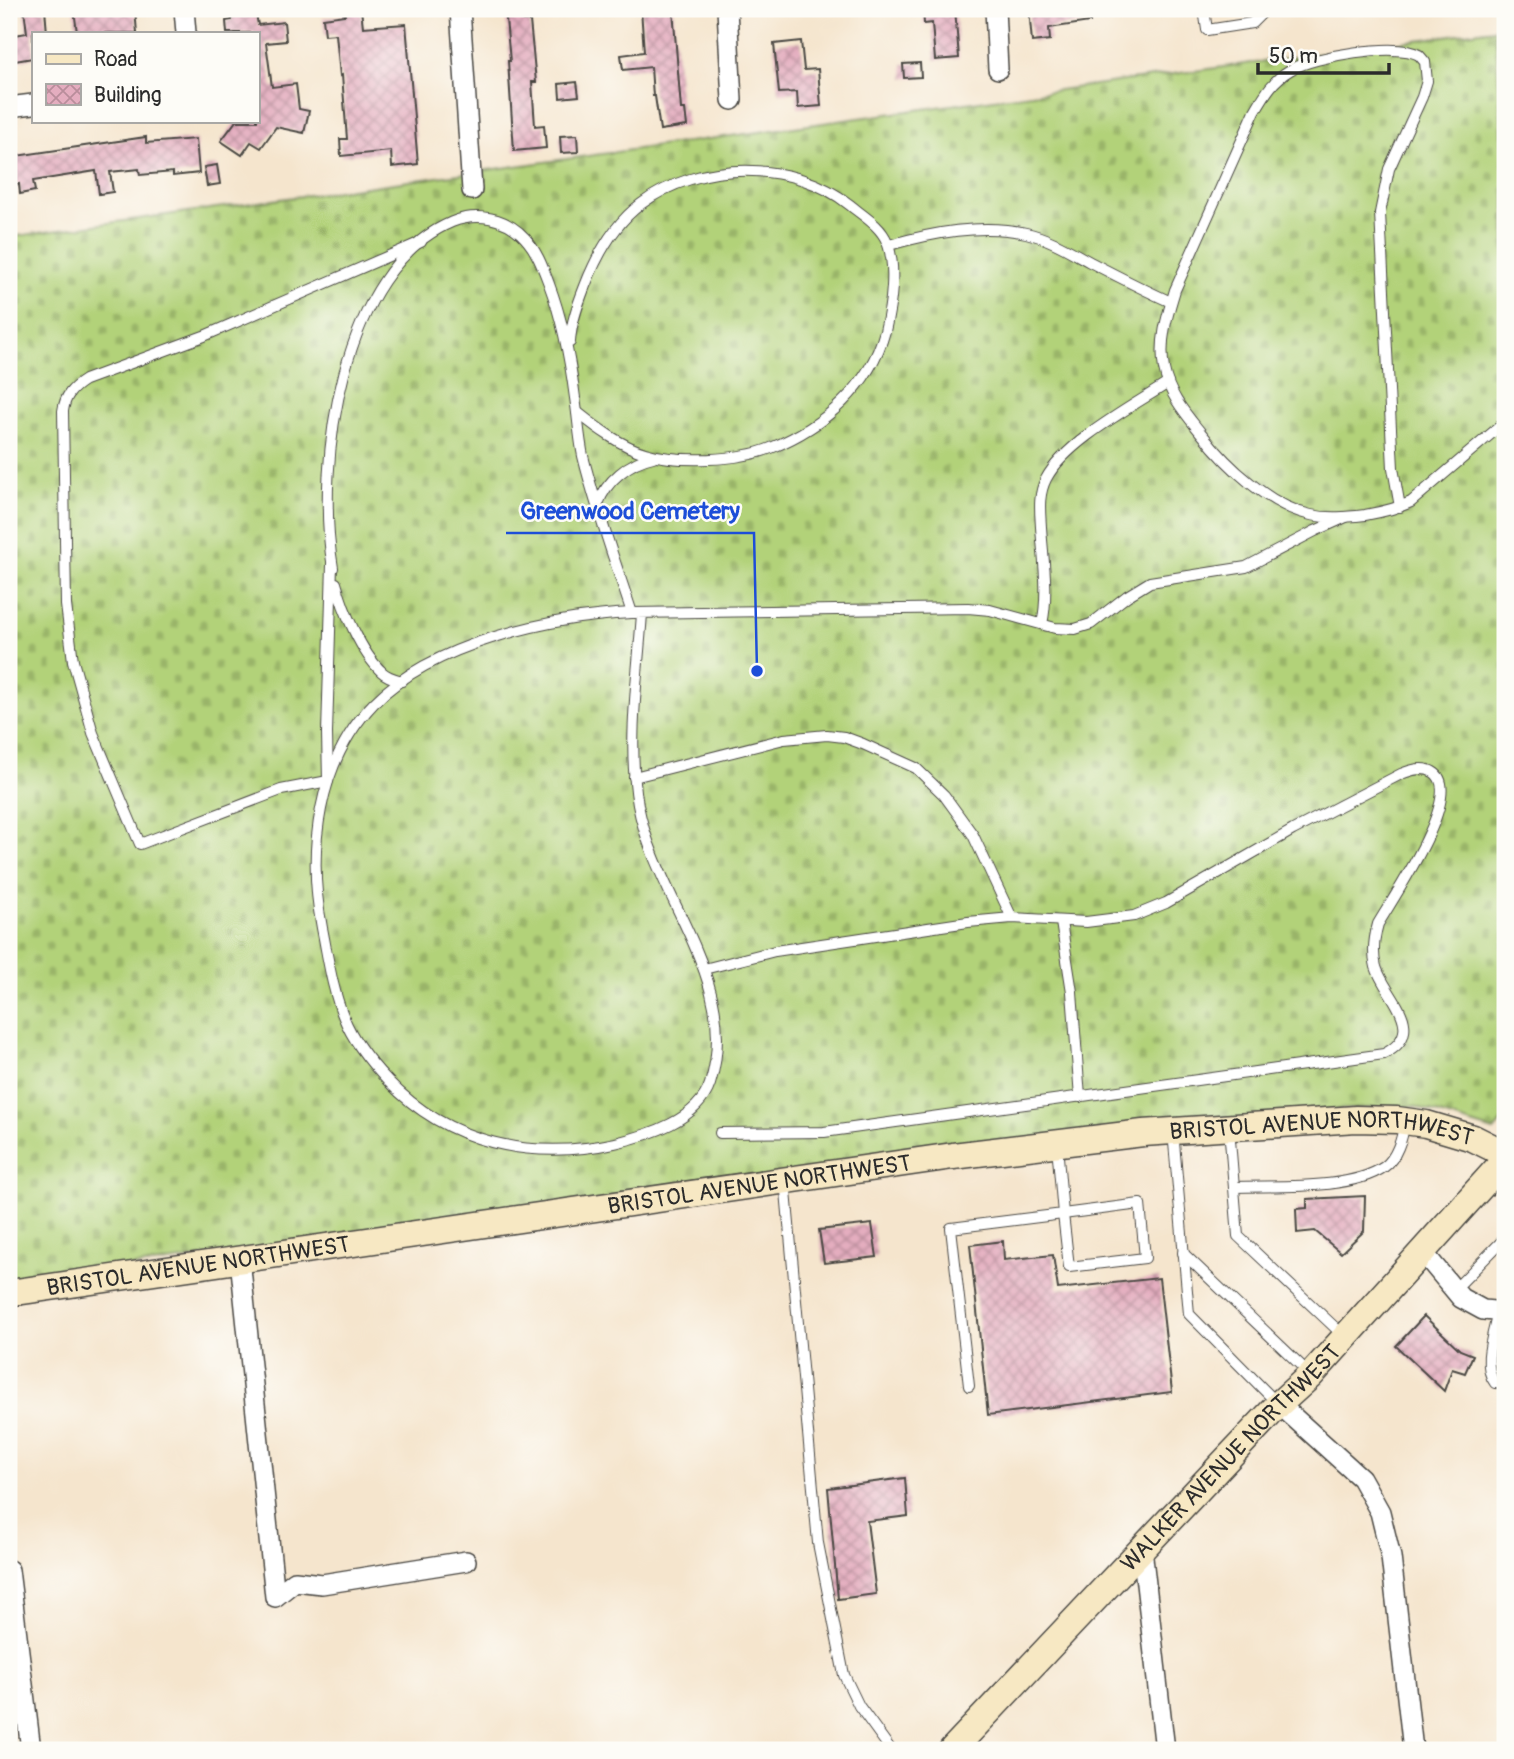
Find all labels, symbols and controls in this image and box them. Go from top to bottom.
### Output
legend [32,32,259,122]
scale bar [1258,32,1390,76]
text: 50 m [1269,43,1318,70]
text: Road [94,46,138,73]
text: Building [94,82,161,109]
callout: Greenwood Cemetery [506,488,754,533]
text: Greenwood Cemetery [520,497,741,526]
street label: BRISTOL AVENUE NORTHWEST [1169,1104,1477,1152]
street label: BRISTOL AVENUE NORTHWEST [606,1148,913,1220]
street label: BRISTOL AVENUE NORTHWEST [44,1229,352,1302]
street label: WALKER AVENUE NORTHWEST [1114,1337,1347,1577]

